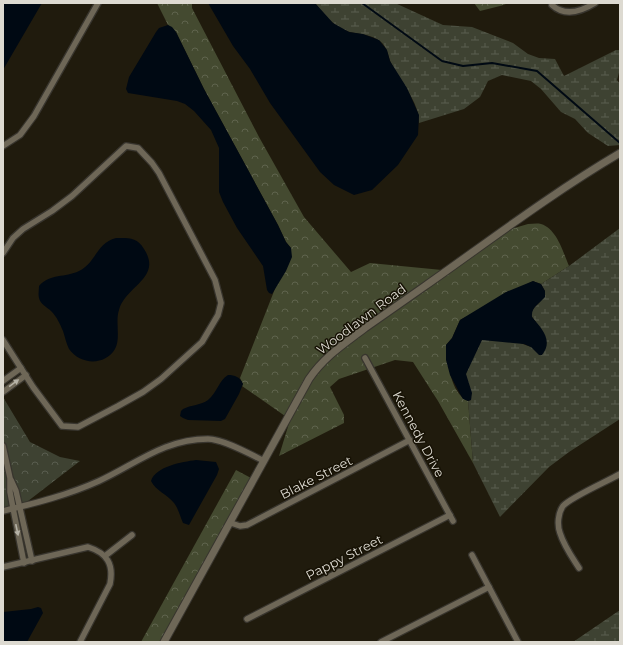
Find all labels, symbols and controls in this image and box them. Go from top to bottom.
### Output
street label: Woodlawn Road [313,280,409,358]
one-way arrow [9,379,20,387]
street label: Kennedy Drive [390,388,449,480]
street label: Blake Street [277,452,355,502]
one-way arrow [15,524,21,536]
street label: Pappy Street [303,531,385,583]

